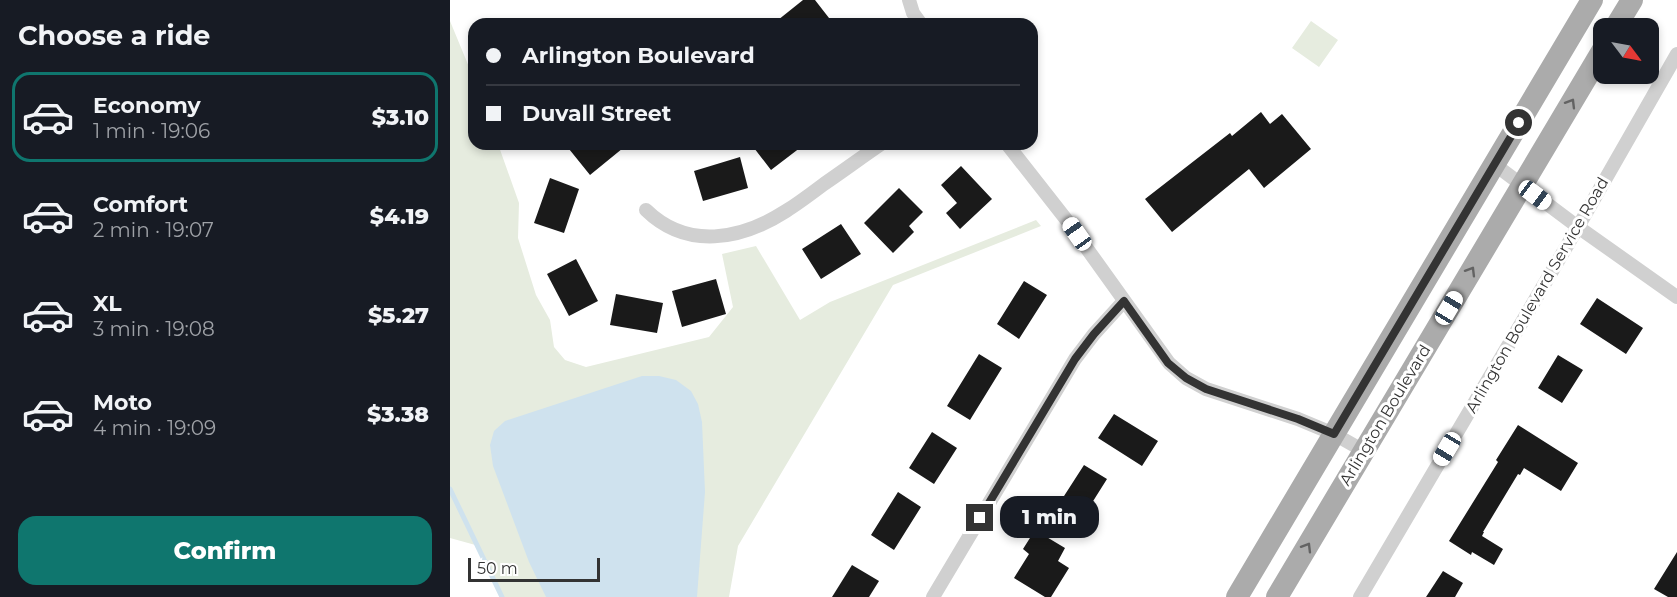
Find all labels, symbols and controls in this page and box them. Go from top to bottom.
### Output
north arrow [1593,18,1659,84]
map controls [1593,18,1659,84]
text: Choose a ride [18,19,210,52]
text: Arlington Boulevard [522,42,755,69]
icon: car [21,90,75,144]
text: Economy [93,92,201,119]
one-way arrow [1563,99,1575,109]
text: Duvall Street [522,100,671,127]
text: $3.10 [372,104,429,131]
route start [1505,109,1532,136]
text: 1 min · 19:06 [93,119,210,143]
street label: Arlington Boulevard Service Road [1462,174,1612,416]
car [1515,177,1555,213]
icon: car [21,189,75,243]
text: Comfort [93,191,188,218]
text: $4.19 [370,203,429,230]
car [1059,214,1095,254]
text: 2 min · 19:07 [93,218,214,242]
one-way arrow [1464,267,1475,277]
icon: car [21,288,75,342]
car [1432,288,1466,328]
text: XL [93,290,122,317]
text: $5.27 [368,302,429,329]
text: 3 min · 19:08 [93,317,215,341]
street label: Arlington Boulevard [1335,341,1435,489]
icon: car [21,387,75,441]
text: Moto [93,389,152,416]
text: $3.38 [367,401,429,428]
text: 4 min · 19:09 [93,416,216,440]
car [1430,429,1464,469]
callout: 1 min [1001,497,1100,539]
route end [966,504,993,531]
text: 1 min [1022,505,1077,529]
button: Confirm [18,516,432,585]
one-way arrow [1299,543,1311,553]
scale bar [468,555,600,582]
text: 50 m [477,559,518,578]

